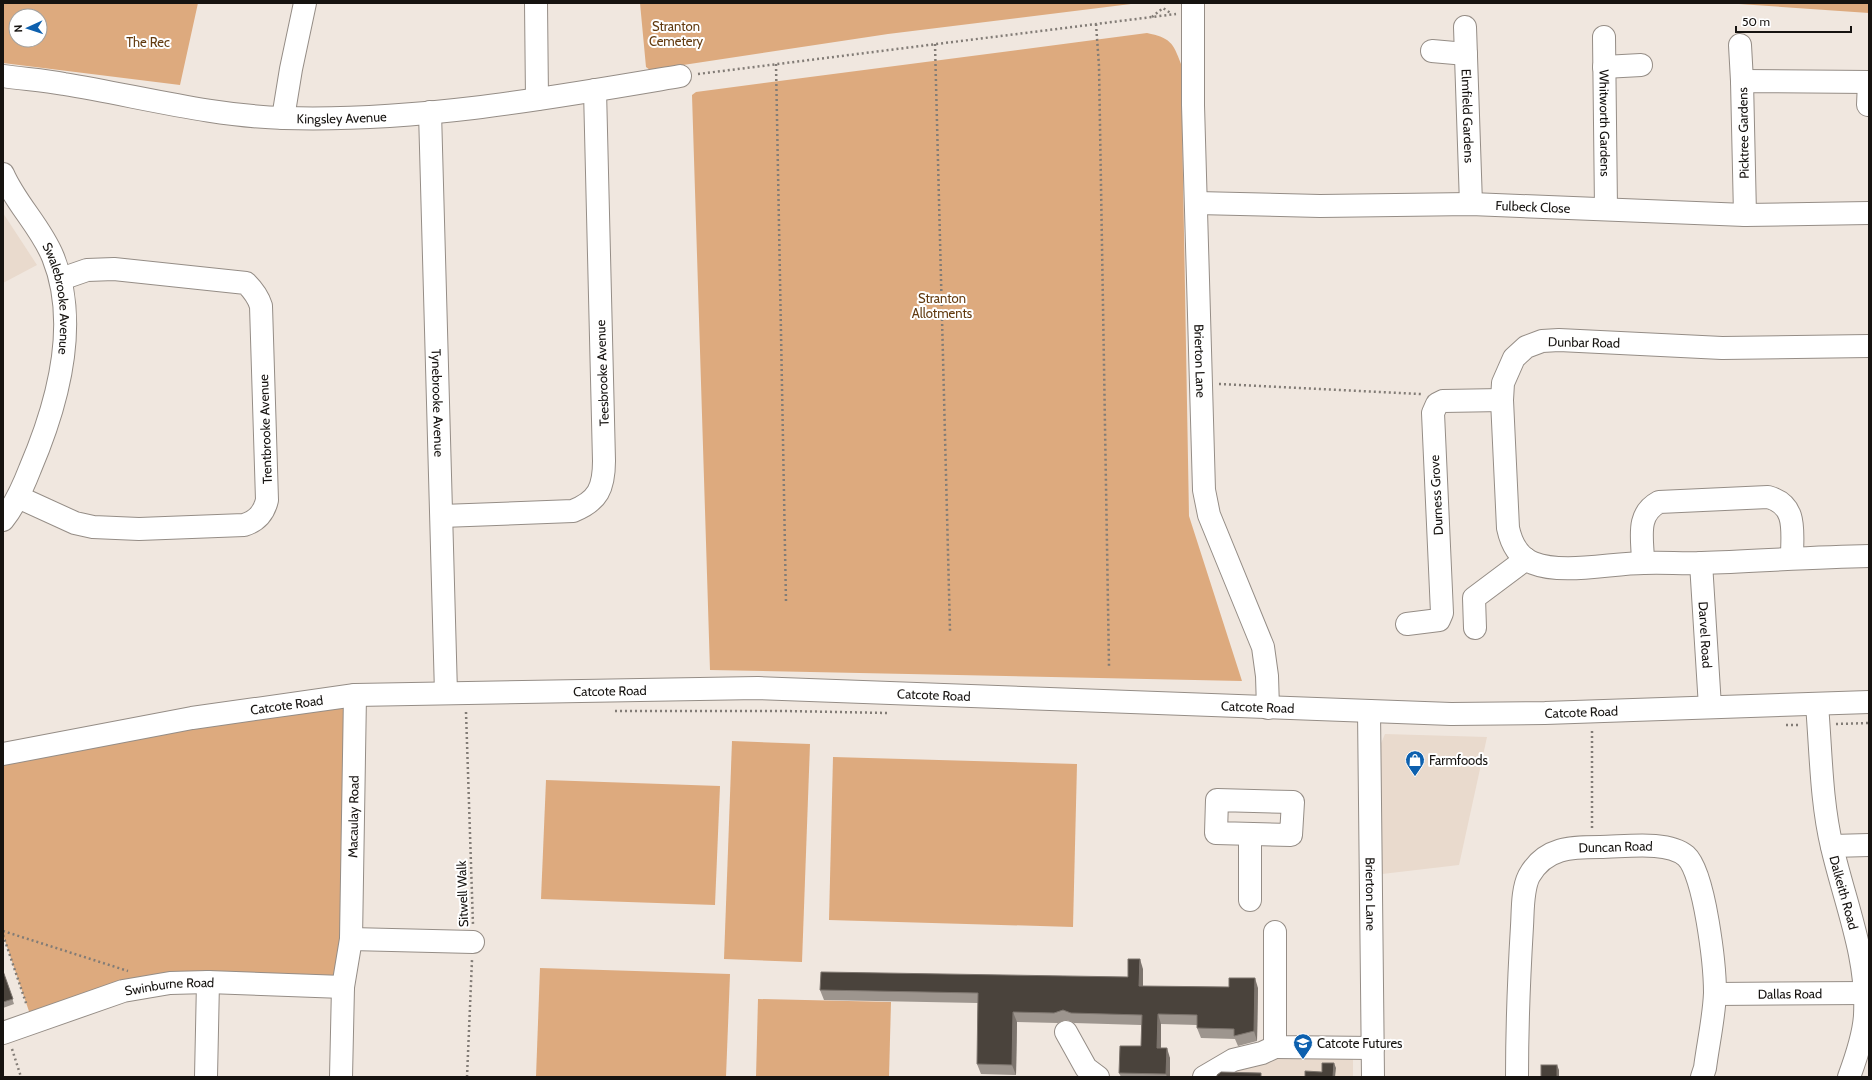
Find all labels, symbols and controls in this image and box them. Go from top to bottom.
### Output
north arrow [8,8,48,48]
scale bar [1736,8,1851,34]
text: 50 m [1742,14,1770,29]
park label: Stranton Cemetery [649,18,704,49]
text: N [11,24,25,33]
park label: The Rec [126,34,170,50]
street label: Elmfield Gardens [1458,69,1478,164]
street label: Whitworth Gardens [1596,69,1614,177]
street label: Picktree Gardens [1734,86,1752,179]
street label: Kingsley Avenue [297,108,387,126]
street label: Fulbeck Close [1495,197,1571,216]
street label: Swalebrooke Avenue [39,239,73,356]
park label: Stranton Allotments [912,290,973,321]
street label: Teesbrooke Avenue [592,319,612,426]
street label: Brierton Lane [1191,324,1209,398]
street label: Dunbar Road [1548,333,1620,351]
street label: Tynebrooke Avenue [429,349,448,458]
street label: Trentbrooke Avenue [255,374,275,484]
street label: Durness Grove [1426,454,1446,536]
street label: Darvel Road [1695,601,1716,669]
street label: Catcote Road [573,682,647,699]
street label: Catcote Road [897,685,971,704]
street label: Catcote Road [249,692,324,718]
street label: Catcote Road [1221,697,1295,716]
street label: Catcote Road [1544,703,1618,721]
shop icon: Farmfoods [1404,749,1426,777]
place label: Farmfoods [1429,752,1488,768]
street label: Macaulay Road [344,775,362,858]
street label: Duncan Road [1578,837,1653,855]
street label: Dalkeith Road [1826,854,1862,931]
street label: Brierton Lane [1363,857,1379,931]
street label: Sitwell Walk [453,860,471,928]
street label: Swinburne Road [123,974,215,999]
street label: Dallas Road [1758,985,1822,1002]
school or university icon: Catcote Futures [1292,1032,1314,1060]
place label: Catcote Futures [1317,1035,1403,1051]

